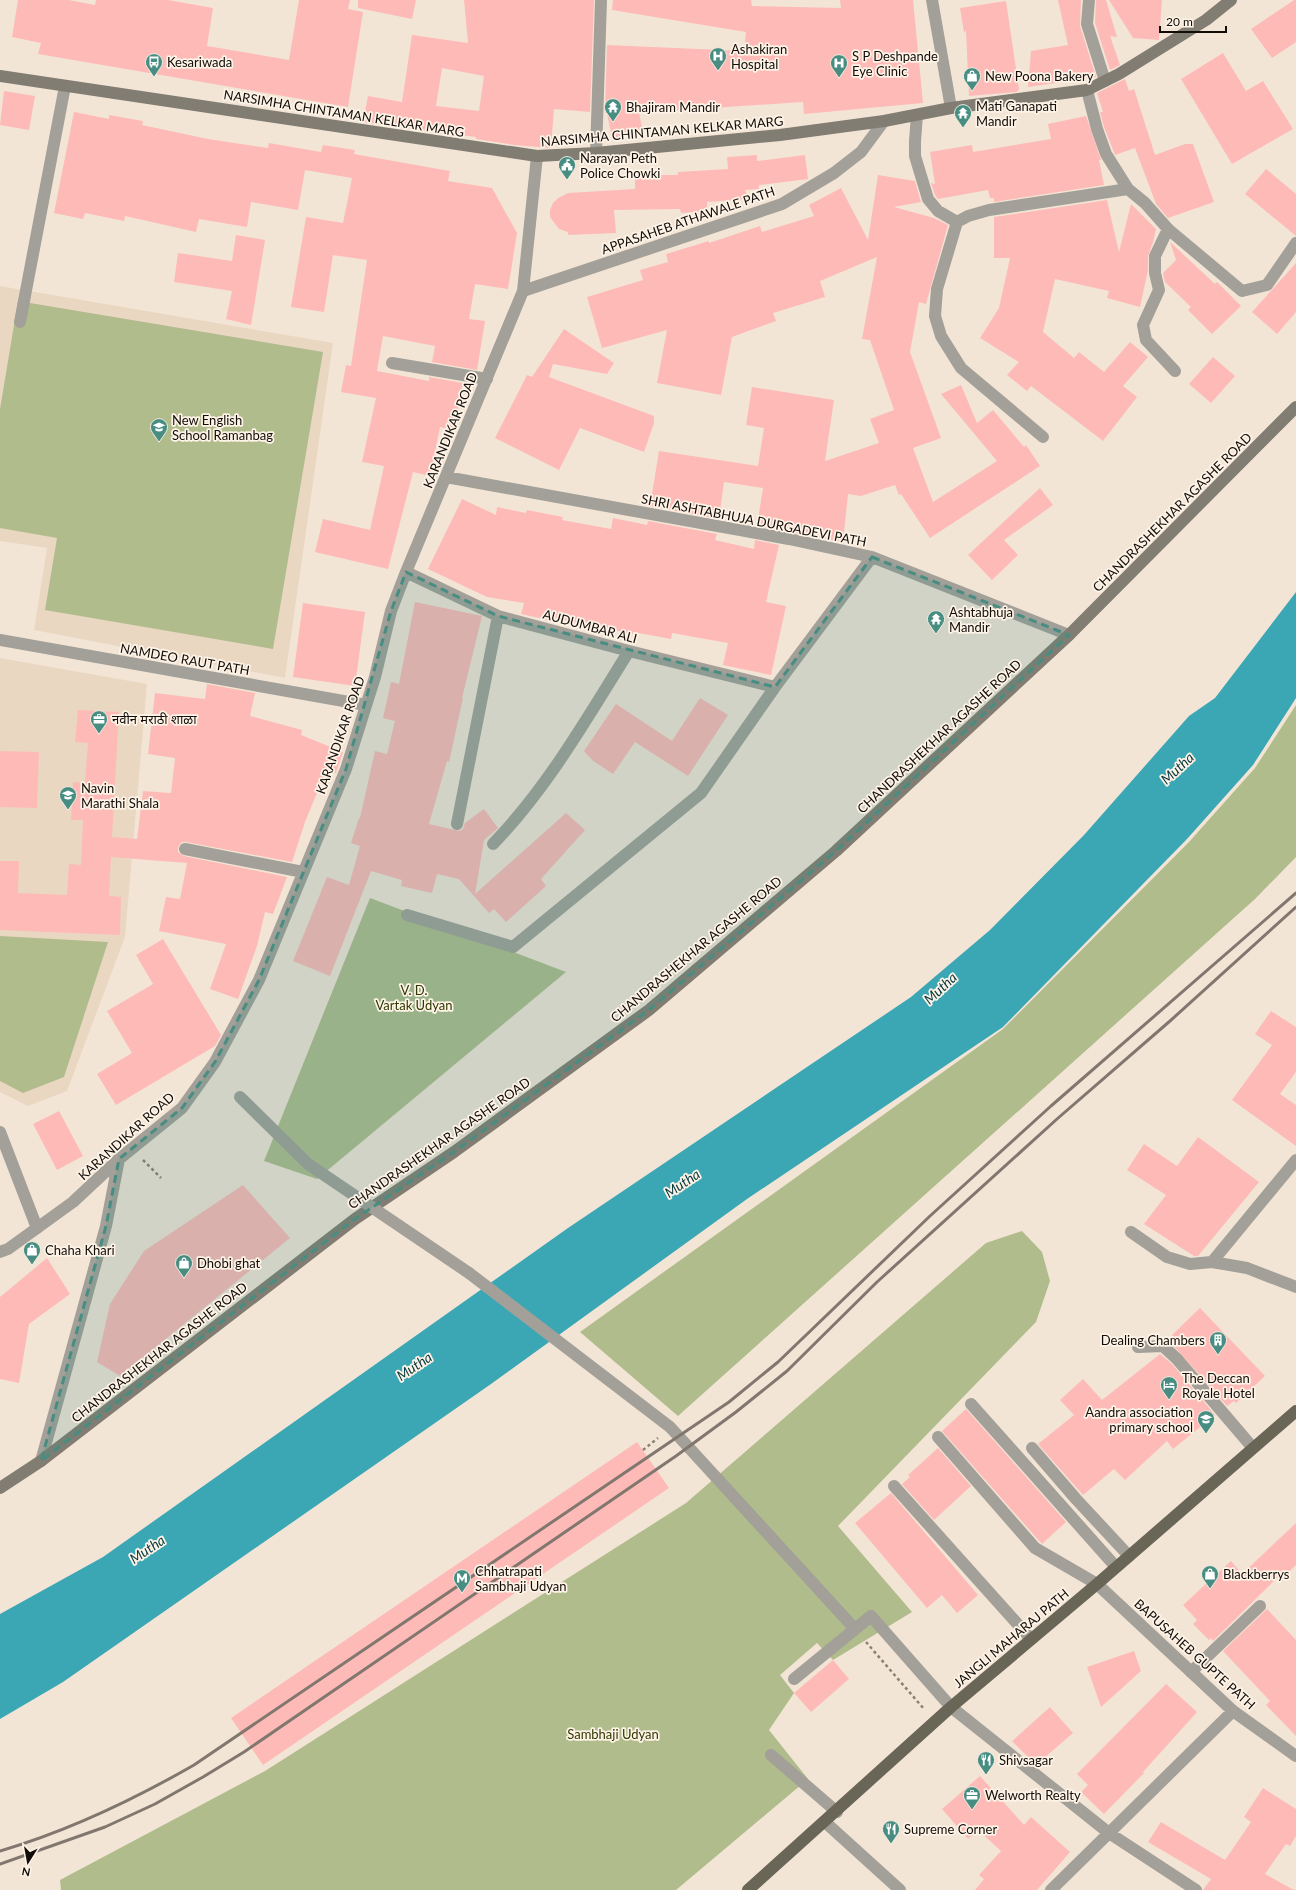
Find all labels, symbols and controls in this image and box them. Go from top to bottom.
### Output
scale bar [1160,8,1226,34]
text: 20 m [1166,14,1193,29]
place label: Ashakiran Hospital [731,41,787,72]
hospital icon: Ashakiran Hospital [708,46,728,71]
place label: S P Deshpande Eye Clinic [852,48,938,79]
bus stop icon: Kesariwada [144,52,164,77]
hospital icon: S P Deshpande Eye Clinic [829,53,849,78]
place label: Kesariwada [167,54,232,70]
shop icon: New Poona Bakery [962,66,982,91]
place label: New Poona Bakery [985,68,1094,84]
street label: NARSIMHA CHINTAMAN KELKAR MARG [223,86,465,140]
temple icon: Bhajiram Mandir [603,97,623,122]
place label: Mati Ganapati Mandir [976,98,1057,129]
place label: Bhajiram Mandir [626,99,720,115]
temple icon: Mati Ganapati Mandir [953,103,973,128]
street label: NARSIMHA CHINTAMAN KELKAR MARG [540,112,784,150]
place label: Narayan Peth Police Chowki [580,150,660,181]
public building icon: Narayan Peth Police Chowki [557,155,577,180]
street label: APPASAHEB ATHAWALE PATH [599,183,777,257]
street label: KARANDIKAR ROAD [419,370,481,490]
place label: New English School Ramanbag [172,412,273,443]
school or university icon: New English School Ramanbag [149,417,169,442]
street label: CHANDRASHEKHAR AGASHE ROAD [1089,429,1255,595]
street label: SHRI ASHTABHUJA DURGADEVI PATH [640,490,868,550]
place label: Ashtabhuja Mandir [949,604,1013,635]
street label: AUDUMBAR ALI [541,606,639,646]
temple icon: Ashtabhuja Mandir [926,609,946,634]
street label: NAMDEO RAUT PATH [119,640,251,678]
street label: CHANDRASHEKHAR AGASHE ROAD [854,656,1024,816]
street label: KARANDIKAR ROAD [312,674,368,796]
office icon: नवीन मराठी शाळा [89,709,109,734]
place label: नवीन मराठी शाळा [112,711,197,727]
water label: Mutha [1157,749,1197,787]
place label: Navin Marathi Shala [81,780,159,811]
school or university icon: Navin Marathi Shala [58,785,78,810]
street label: CHANDRASHEKHAR AGASHE ROAD [607,873,785,1025]
water label: Mutha [920,969,960,1007]
park label: V. D. Vartak Udyan [376,982,452,1013]
street label: CHANDRASHEKHAR AGASHE ROAD [345,1074,533,1212]
street label: KARANDIKAR ROAD [75,1089,177,1183]
water label: Mutha [661,1165,703,1201]
shop icon: Chaha Khari [22,1240,42,1265]
place label: Chaha Khari [45,1242,115,1258]
shop icon: Dhobi ghat [174,1253,194,1278]
place label: Dhobi ghat [197,1255,261,1271]
street label: CHANDRASHEKHAR AGASHE ROAD [68,1278,250,1426]
building icon: Dealing Chambers [1208,1330,1228,1355]
place label: Dealing Chambers [1101,1332,1205,1348]
water label: Mutha [393,1348,435,1384]
place label: The Deccan Royale Hotel [1182,1370,1255,1401]
hotel icon: The Deccan Royale Hotel [1159,1375,1179,1400]
place label: Aandra association primary school [1085,1404,1193,1435]
school or university icon: Aandra association primary school [1196,1409,1216,1434]
water label: Mutha [126,1531,168,1567]
place label: Chhatrapati Sambhaji Udyan [475,1563,567,1594]
shop icon: Blackberrys [1200,1564,1220,1589]
place label: Blackberrys [1223,1566,1290,1582]
metro station icon: Chhatrapati Sambhaji Udyan [452,1568,472,1593]
street label: JANGLI MAHARAJ PATH [950,1585,1072,1691]
street label: BAPUSAHEB GUPTE PATH [1131,1595,1259,1713]
park label: Sambhaji Udyan [567,1726,659,1742]
restaurant icon: Shivsagar [976,1750,996,1775]
place label: Shivsagar [999,1752,1053,1768]
office icon: Welworth Realty [962,1785,982,1810]
place label: Welworth Realty [985,1787,1081,1803]
restaurant icon: Supreme Corner [881,1819,901,1844]
place label: Supreme Corner [904,1821,997,1837]
north arrow [8,1842,48,1882]
text: N [21,1865,31,1879]

